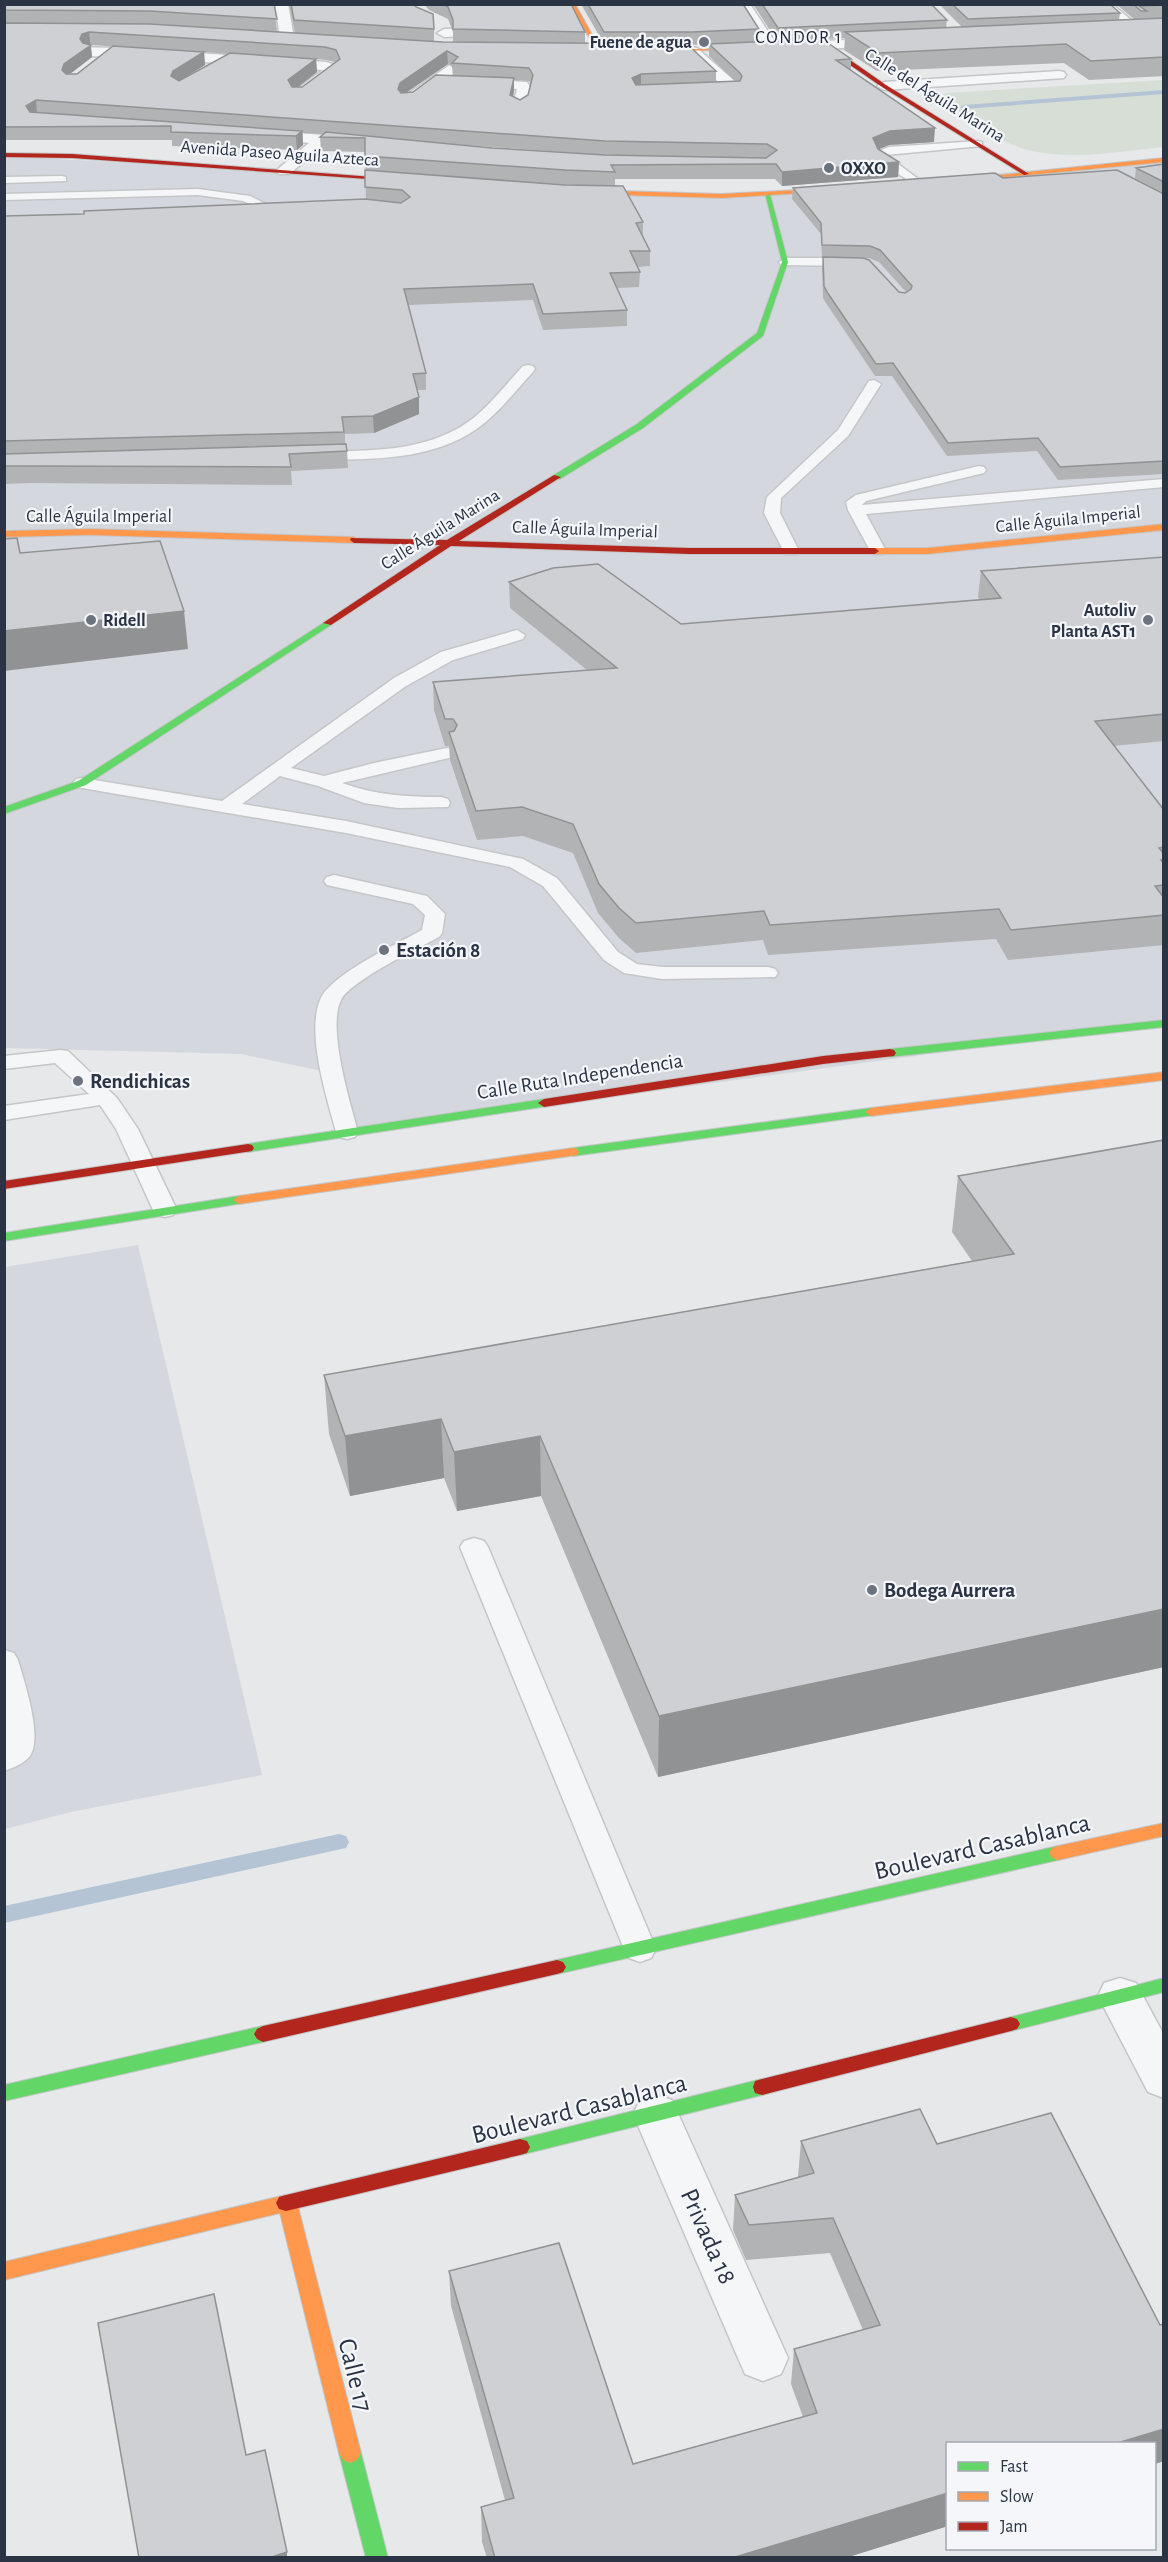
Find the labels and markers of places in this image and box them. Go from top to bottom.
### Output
place label: Fuene de agua [589,34,692,52]
marker: Fuene de agua [697,35,711,49]
place label: OXXO [841,160,886,178]
marker: OXXO [822,161,836,175]
place label: Autoliv Planta AST1 [1051,602,1136,641]
place label: Ridell [103,612,146,630]
marker: Ridell [84,613,98,627]
marker: Autoliv Planta AST1 [1141,613,1155,627]
place label: Estación 8 [396,940,480,961]
marker: Estación 8 [377,943,391,957]
place label: Rendichicas [90,1071,190,1092]
marker: Rendichicas [71,1074,85,1088]
place label: Bodega Aurrera [884,1580,1015,1601]
marker: Bodega Aurrera [865,1583,879,1597]

